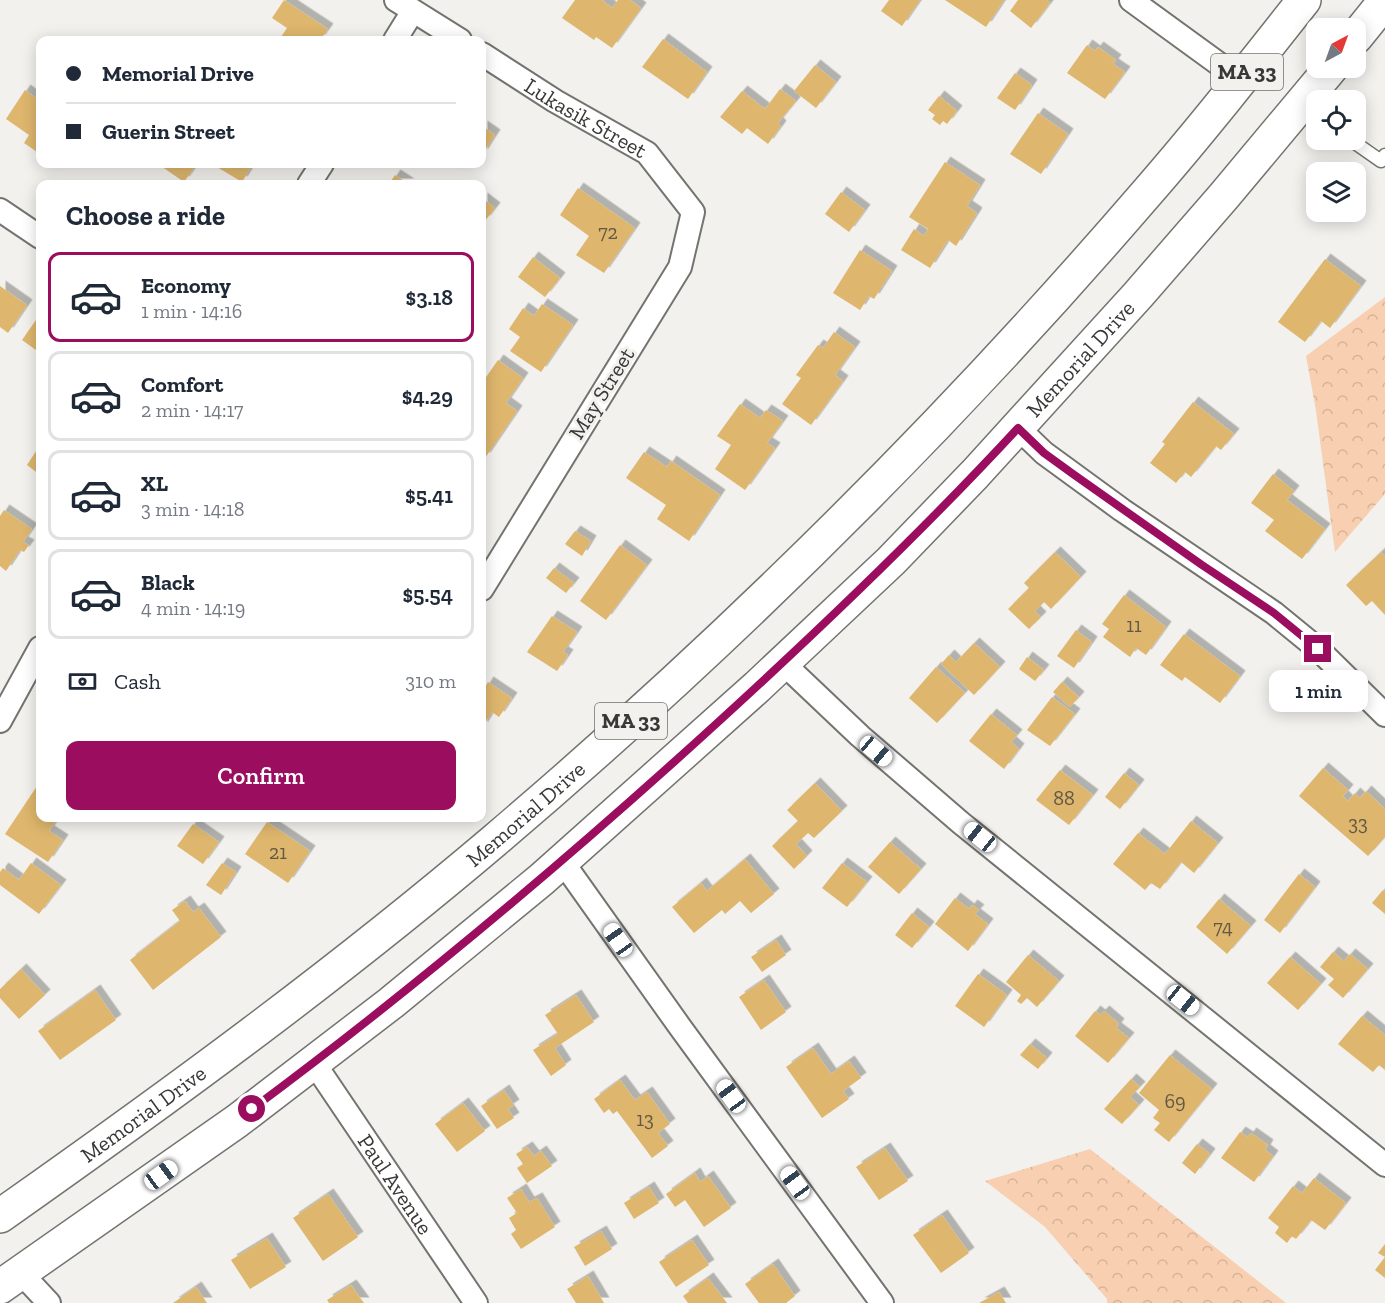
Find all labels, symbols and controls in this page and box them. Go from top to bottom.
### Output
north arrow [1306,18,1366,78]
map controls [1306,18,1366,222]
road number: MA 33 [1211,54,1283,90]
text: Memorial Drive [102,60,254,87]
street label: Lukasik Street [520,72,652,164]
button: locate [1306,90,1366,150]
text: Guerin Street [102,118,235,145]
button: layers [1306,162,1366,222]
text: Choose a ride [66,200,225,232]
house number: 72 [598,220,618,244]
icon: car [69,270,123,324]
text: Economy [141,272,231,299]
text: $3.18 [406,284,453,311]
street label: Memorial Drive [1021,295,1140,423]
text: 1 min · 14:16 [141,299,242,323]
street label: May Street [563,342,641,444]
icon: car [69,369,123,423]
text: Comfort [141,371,223,398]
text: $4.29 [402,383,453,410]
text: 2 min · 14:17 [141,398,243,422]
icon: car [69,468,123,522]
text: XL [141,470,168,497]
text: $5.41 [405,482,453,509]
text: 3 min · 14:18 [141,497,245,521]
icon: car [69,567,123,621]
text: Black [141,569,195,596]
text: $5.54 [402,581,453,608]
text: 4 min · 14:19 [141,596,245,620]
house number: 11 [1126,613,1142,637]
route end [1304,635,1331,662]
icon: cash [66,665,99,698]
text: Cash [114,668,161,695]
text: 310 m [405,669,456,693]
callout: 1 min [1268,670,1368,712]
text: 1 min [1295,679,1342,703]
road number: MA 33 [595,703,667,739]
car [856,733,896,769]
button: Confirm [66,741,456,810]
street label: Memorial Drive [461,755,591,873]
house number: 88 [1053,786,1075,810]
house number: 33 [1348,811,1368,835]
car [960,819,1000,855]
house number: 21 [269,840,287,864]
house number: 74 [1213,915,1233,939]
car [600,920,636,960]
car [1163,982,1203,1018]
street label: Memorial Drive [76,1059,211,1168]
car [713,1076,749,1116]
house number: 69 [1164,1089,1186,1113]
route start [238,1095,265,1122]
house number: 13 [636,1107,654,1131]
street label: Paul Avenue [352,1129,439,1240]
car [141,1157,181,1193]
car [777,1163,813,1203]

